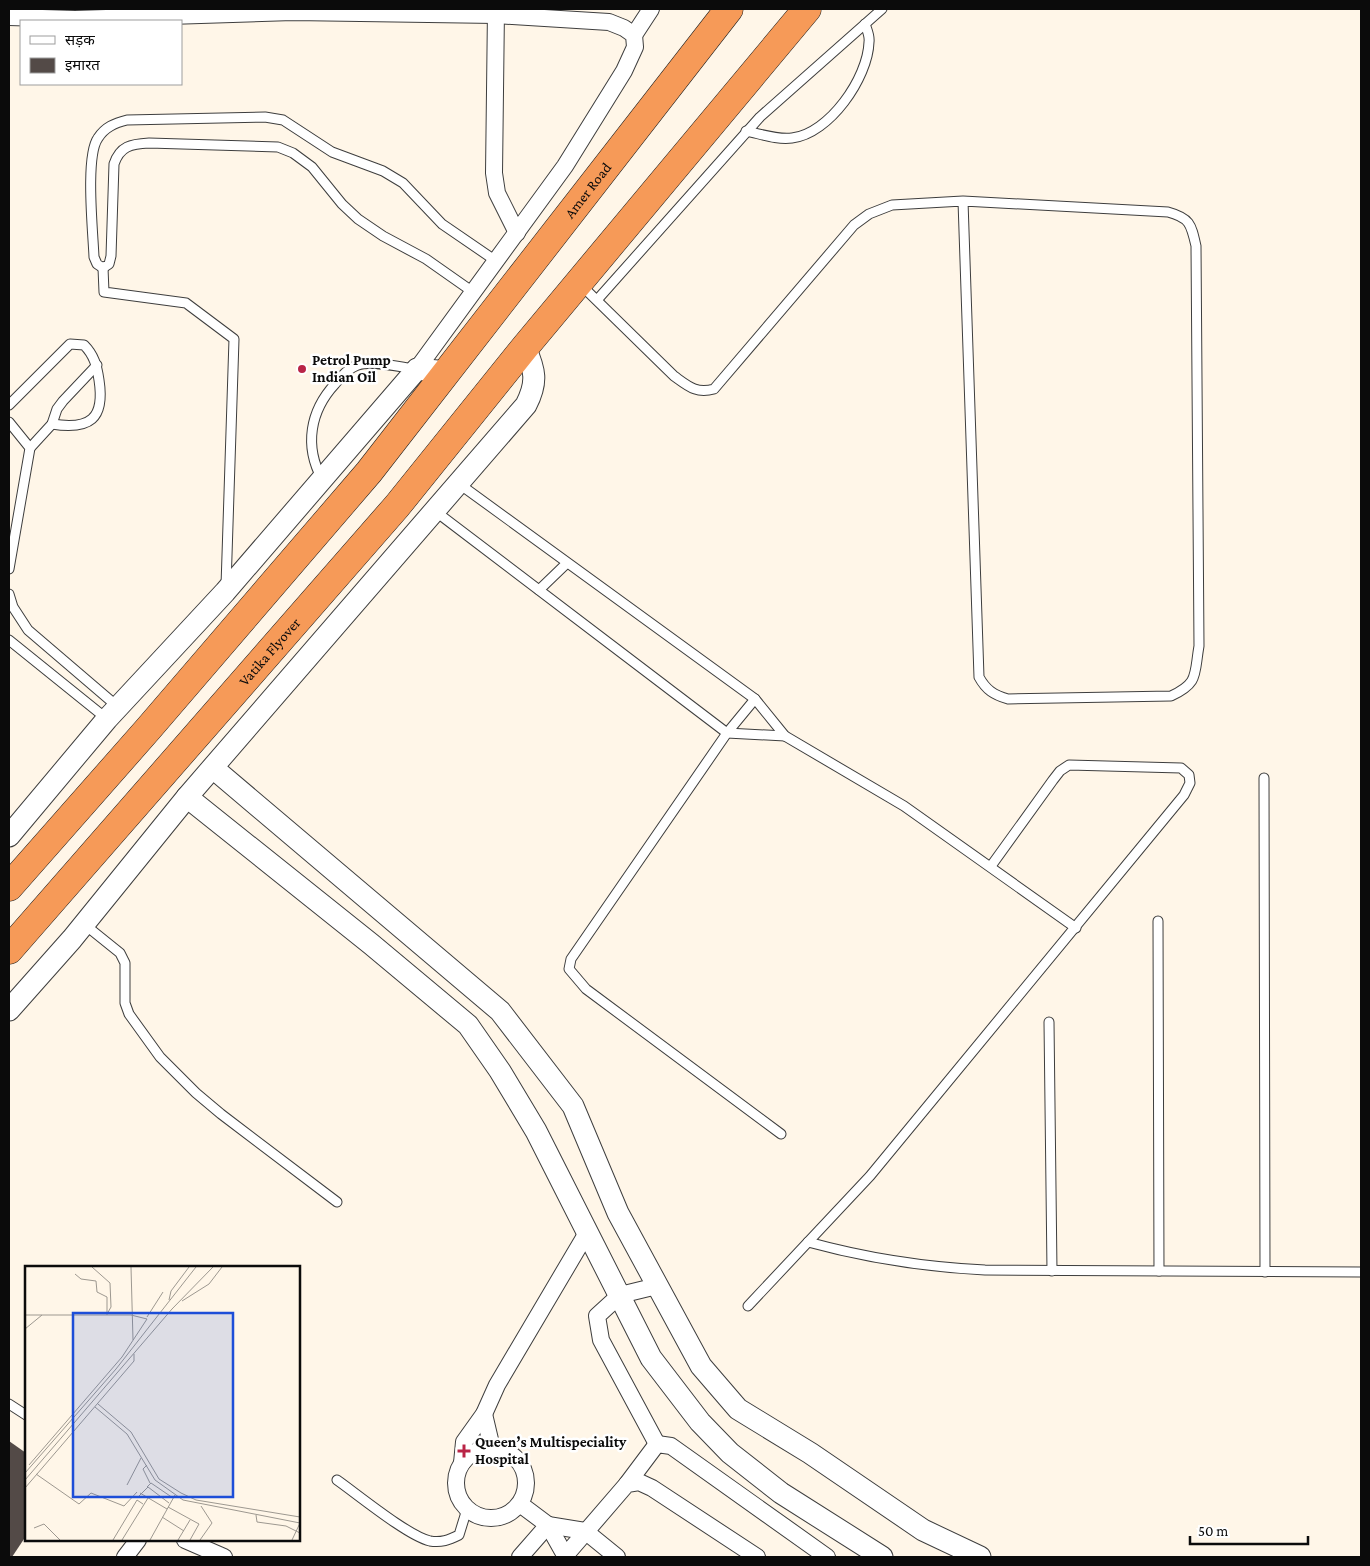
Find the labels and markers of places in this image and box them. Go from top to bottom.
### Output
place label: Petrol Pump Indian Oil [312,352,391,385]
marker: Petrol Pump Indian Oil [296,363,308,375]
place label: Queen’s Multispeciality Hospital [475,1434,627,1467]
marker: Queen’s Multispeciality Hospital [457,1444,471,1458]

